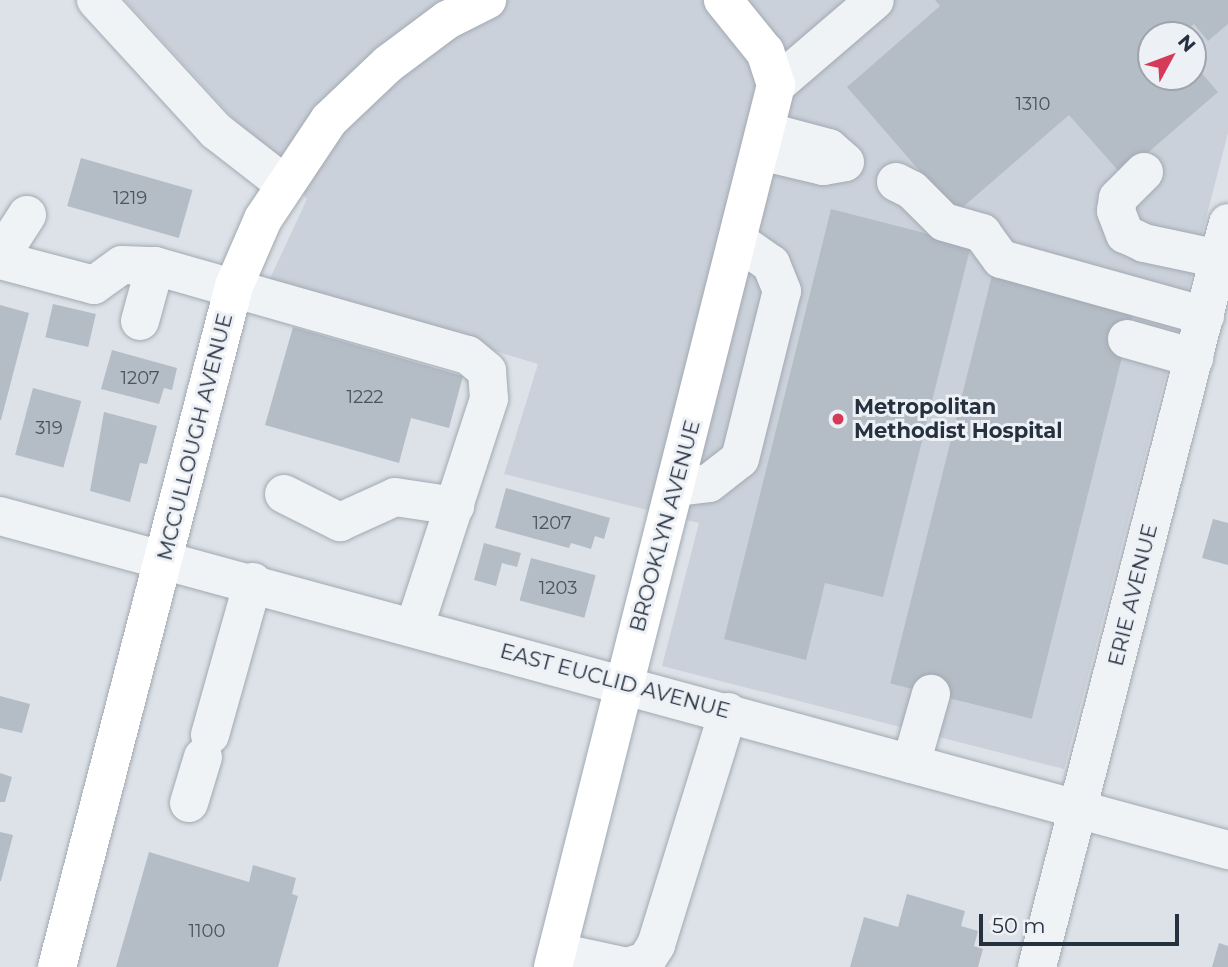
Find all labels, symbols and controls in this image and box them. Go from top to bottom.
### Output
north arrow [1137,21,1207,91]
text: N [1173,30,1200,57]
house number: 1310 [1015,93,1051,115]
house number: 1219 [113,187,147,209]
street label: MCCULLOUGH AVENUE [152,311,238,563]
house number: 1207 [120,367,160,389]
house number: 1222 [346,386,384,408]
place label: Metropolitan Methodist Hospital [854,394,1063,444]
marker: Metropolitan Methodist Hospital [828,409,848,429]
house number: 319 [35,417,63,439]
street label: BROOKLYN AVENUE [625,417,705,635]
house number: 1207 [532,512,572,534]
street label: ERIE AVENUE [1103,521,1163,669]
house number: 1203 [539,577,577,599]
street label: EAST EUCLID AVENUE [497,638,733,724]
scale bar [983,900,1182,944]
text: 50 m [992,913,1046,938]
house number: 1100 [189,920,225,942]

